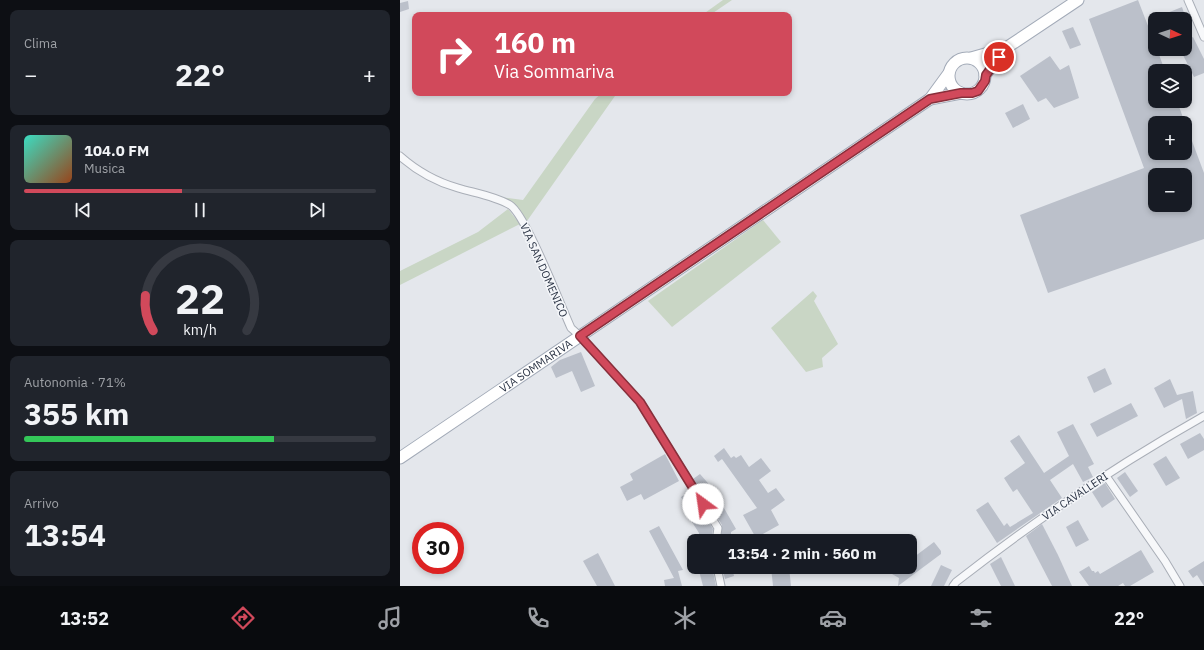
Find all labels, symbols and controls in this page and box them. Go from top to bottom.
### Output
north arrow [1148,12,1192,56]
map controls [1148,12,1192,212]
text: 160 m [494,24,576,61]
icon: right [428,28,480,80]
text: Clima [24,35,57,52]
pin [982,40,1016,74]
icon: arrive [988,46,1010,68]
text: 22° [175,55,225,94]
text: − [24,60,37,89]
text: + [363,60,376,89]
text: Via Sommariva [494,60,614,83]
button: layers [1148,64,1192,108]
button: + [1148,116,1192,160]
text: 104.0 FM [84,141,149,160]
text: Musica [84,160,125,177]
button: − [1148,168,1192,212]
icon: previous [72,199,94,221]
icon: pause [189,199,211,221]
icon: next [306,199,328,221]
street label: VIA SAN DOMENICO [517,221,571,320]
text: 22 [175,271,225,325]
text: km/h [183,320,217,339]
street label: VIA SOMMARIVA [497,336,575,396]
text: Autonomia · 71% [24,374,126,391]
text: 355 km [24,394,129,433]
street label: VIA CAVALLERI [1039,469,1111,523]
position arrow [682,483,724,525]
text: Arrivo [24,495,59,512]
text: 13:54 [24,515,106,554]
speed limit sign: 30 [412,522,464,574]
text: 13:54 · 2 min · 560 m [728,544,876,563]
icon: directions [229,604,257,632]
icon: music [376,604,404,632]
icon: phone [524,604,552,632]
icon: climate [671,604,699,632]
icon: car [819,604,847,632]
icon: filters [967,604,995,632]
text: 13:52 [60,607,109,630]
text: 22° [1114,607,1144,630]

